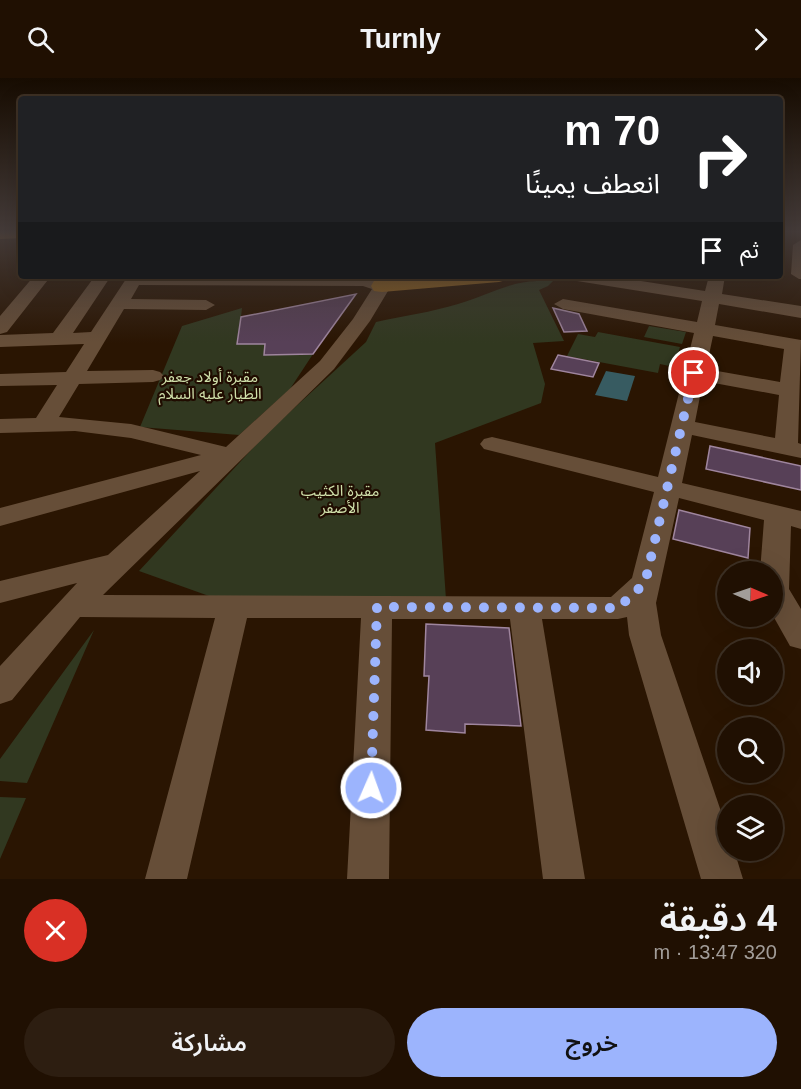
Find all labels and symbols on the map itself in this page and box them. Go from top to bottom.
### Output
pin [668,347,719,398]
park label: مقبرة أولاد جعفر الطيار عليه السلام [158,368,262,405]
park label: مقبرة الكثيب الأصفر [301,482,379,517]
north arrow [717,561,783,627]
position arrow [339,756,403,820]

